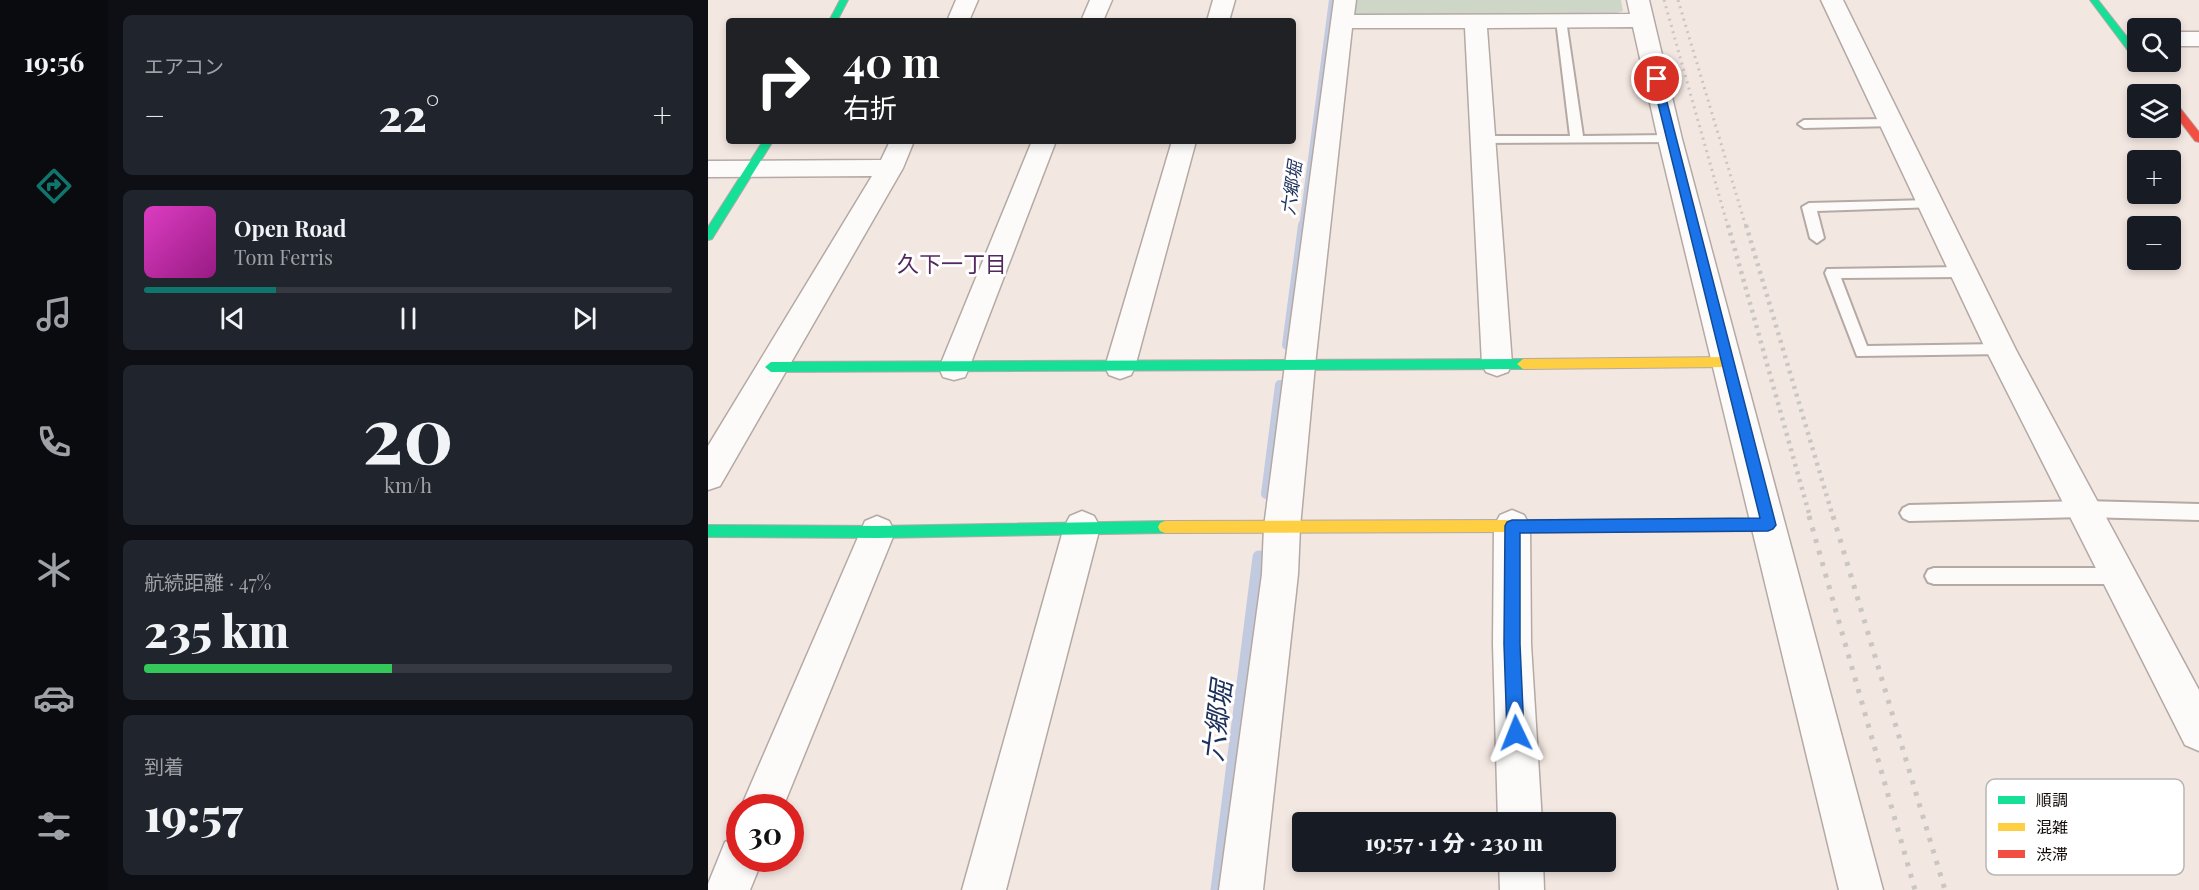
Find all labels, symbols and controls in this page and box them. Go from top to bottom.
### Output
map controls [2127,18,2181,270]
button: search [2127,18,2181,72]
text: 40 m [843,33,940,89]
icon: right [744,42,822,120]
text: 19:56 [24,43,84,79]
text: エアコン [144,52,224,79]
pin [1631,53,1682,104]
icon: arrive [1640,62,1673,95]
text: 22° [379,83,439,143]
button: layers [2127,84,2181,138]
text: 右折 [843,89,897,125]
text: − [144,92,165,136]
text: + [653,92,672,136]
button: + [2127,150,2181,204]
water label: 六郷堀 [1275,157,1307,216]
icon: directions [33,165,75,207]
text: Open Road [234,213,346,243]
button: − [2127,216,2181,270]
text: Tom Ferris [234,243,333,270]
district label: 久下一丁目 [897,248,1007,278]
icon: music [33,293,75,335]
icon: previous [216,302,249,335]
icon: pause [392,302,425,335]
icon: next [568,302,601,335]
text: 20 [362,380,454,484]
icon: phone [33,421,75,463]
text: km/h [384,471,432,498]
icon: climate [33,549,75,591]
text: 航続距離 · 47% [144,568,271,595]
text: 235 km [144,599,289,659]
water label: 六郷堀 [1193,675,1239,763]
icon: car [33,677,75,719]
position arrow [1484,701,1548,765]
text: 到着 [144,752,184,779]
legend [1986,779,2184,875]
text: 19:57 [144,783,243,843]
text: 順調 [2036,789,2068,810]
speed limit sign: 30 [726,794,804,872]
icon: filters [33,805,75,847]
text: 混雑 [2036,816,2068,837]
text: 19:57 · 1 分 · 230 m [1365,827,1543,857]
text: 渋滞 [2036,843,2068,864]

